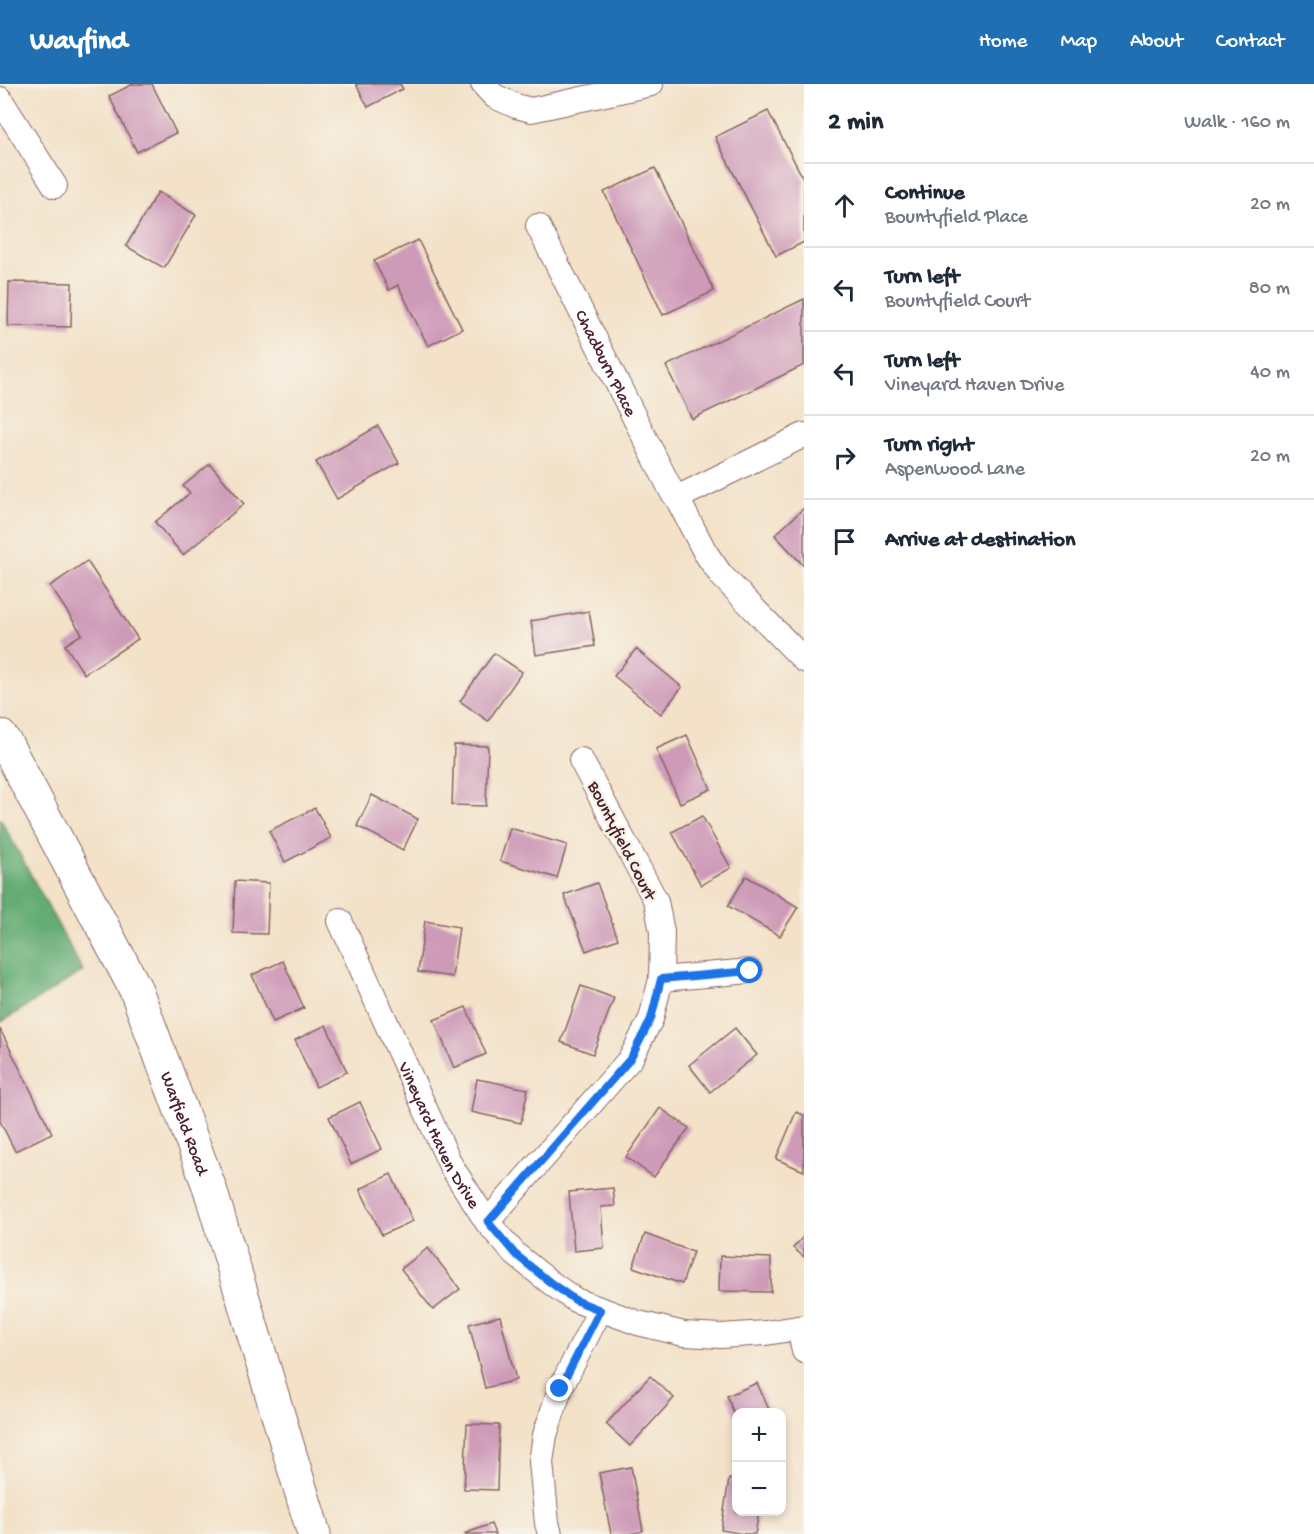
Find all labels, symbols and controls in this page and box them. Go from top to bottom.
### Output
text: Wayfind [30,26,127,59]
text: Home [979,30,1027,55]
text: Map [1060,30,1097,55]
text: About [1130,30,1183,55]
text: Contact [1216,30,1284,55]
text: 2 min [828,108,883,139]
text: Walk · 160 m [1184,112,1290,135]
text: Continue [885,181,965,207]
icon: ahead [828,189,861,222]
text: 20 m [1250,194,1290,217]
text: Bountyfield Place [885,207,1028,230]
text: Turn left [885,265,959,291]
icon: left [828,273,861,306]
text: 80 m [1249,278,1290,301]
text: Bountyfield Court [885,291,1030,314]
street label: Chadburn Place [569,307,640,421]
text: Turn left [885,349,959,375]
icon: left [828,357,861,390]
text: 40 m [1250,362,1290,385]
text: Vineyard Haven Drive [885,375,1064,398]
text: Turn right [885,433,973,459]
icon: right [828,441,861,474]
text: 20 m [1250,446,1290,469]
text: Aspenwood Lane [885,459,1025,482]
icon: arrive [828,525,861,558]
text: Arrive at destination [885,528,1075,554]
street label: Bountyfield Court [581,777,660,906]
route start [736,957,762,983]
street label: Vineyard Haven Drive [392,1058,484,1214]
street label: Warfield Road [154,1069,212,1180]
route end [546,1375,572,1401]
map controls [732,1408,786,1516]
button: + [732,1408,786,1462]
button: − [732,1462,786,1516]

